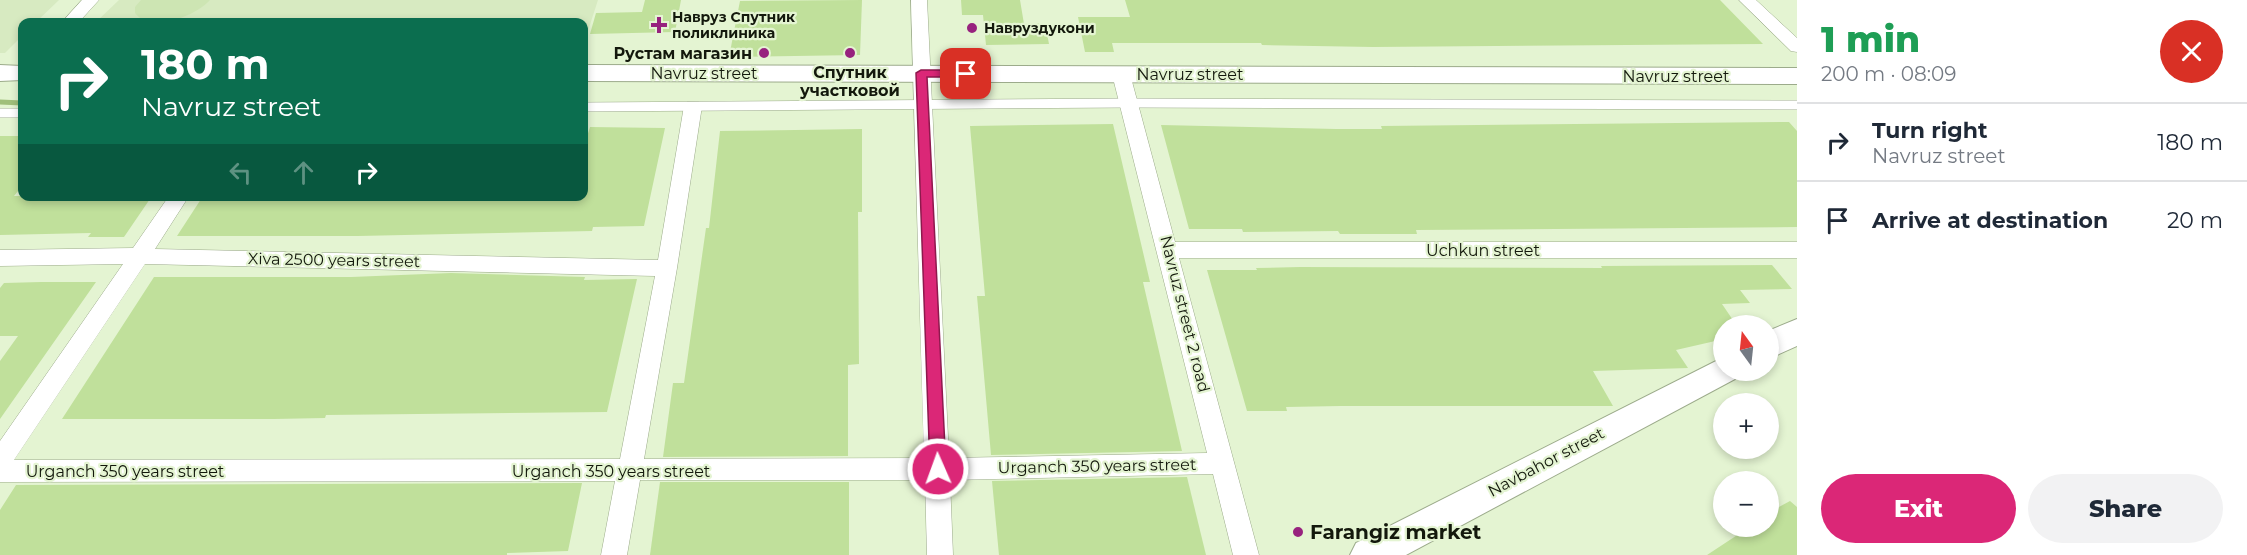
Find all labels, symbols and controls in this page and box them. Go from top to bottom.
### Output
place label: Навруз Спутник поликлиника [672,8,795,42]
marker: Навруз Спутник поликлиника [650,16,668,34]
text: 1 min [1821,17,1920,61]
place label: Навруздукони [984,19,1095,37]
button: close [2160,20,2223,83]
marker: Навруздукони [965,21,979,35]
text: 180 m [141,38,270,90]
icon: right [42,42,120,120]
place label: Рустам магазин [614,44,752,63]
marker: Рустам магазин [757,46,771,60]
marker: Спутник участковой [843,46,857,60]
pin [940,48,991,99]
icon: arrive [949,57,982,90]
text: 200 m · 08:09 [1821,62,1956,86]
place label: Спутник участковой [799,63,900,100]
street label: Navruz street [651,64,758,83]
street label: Navruz street [1137,65,1244,84]
street label: Navruz street [1623,67,1730,86]
text: Navruz street [141,90,321,123]
text: Turn right [1872,117,1987,144]
icon: right [1821,126,1854,159]
text: 180 m [2157,129,2223,156]
text: Navruz street [1872,144,2006,168]
icon: left [224,156,257,189]
icon: ahead [287,156,320,189]
icon: right [350,156,383,189]
icon: arrive [1821,204,1854,237]
text: Arrive at destination [1872,207,2108,234]
text: 20 m [2167,207,2223,234]
street label: Navruz street 2 road [1156,234,1214,394]
street label: Uchkun street [1426,241,1540,260]
street label: Xiva 2500 years street [248,249,421,271]
north arrow [1713,315,1779,381]
map controls [1713,315,1779,537]
button: + [1713,393,1779,459]
street label: Navbahor street [1485,423,1608,501]
position arrow [906,437,970,501]
street label: Urganch 350 years street [997,455,1197,477]
street label: Urganch 350 years street [26,462,225,481]
street label: Urganch 350 years street [512,462,711,481]
button: − [1713,471,1779,537]
button: Exit [1821,474,2016,543]
button: Share [2028,474,2223,543]
place label: Farangiz market [1310,520,1482,544]
marker: Farangiz market [1291,525,1305,539]

